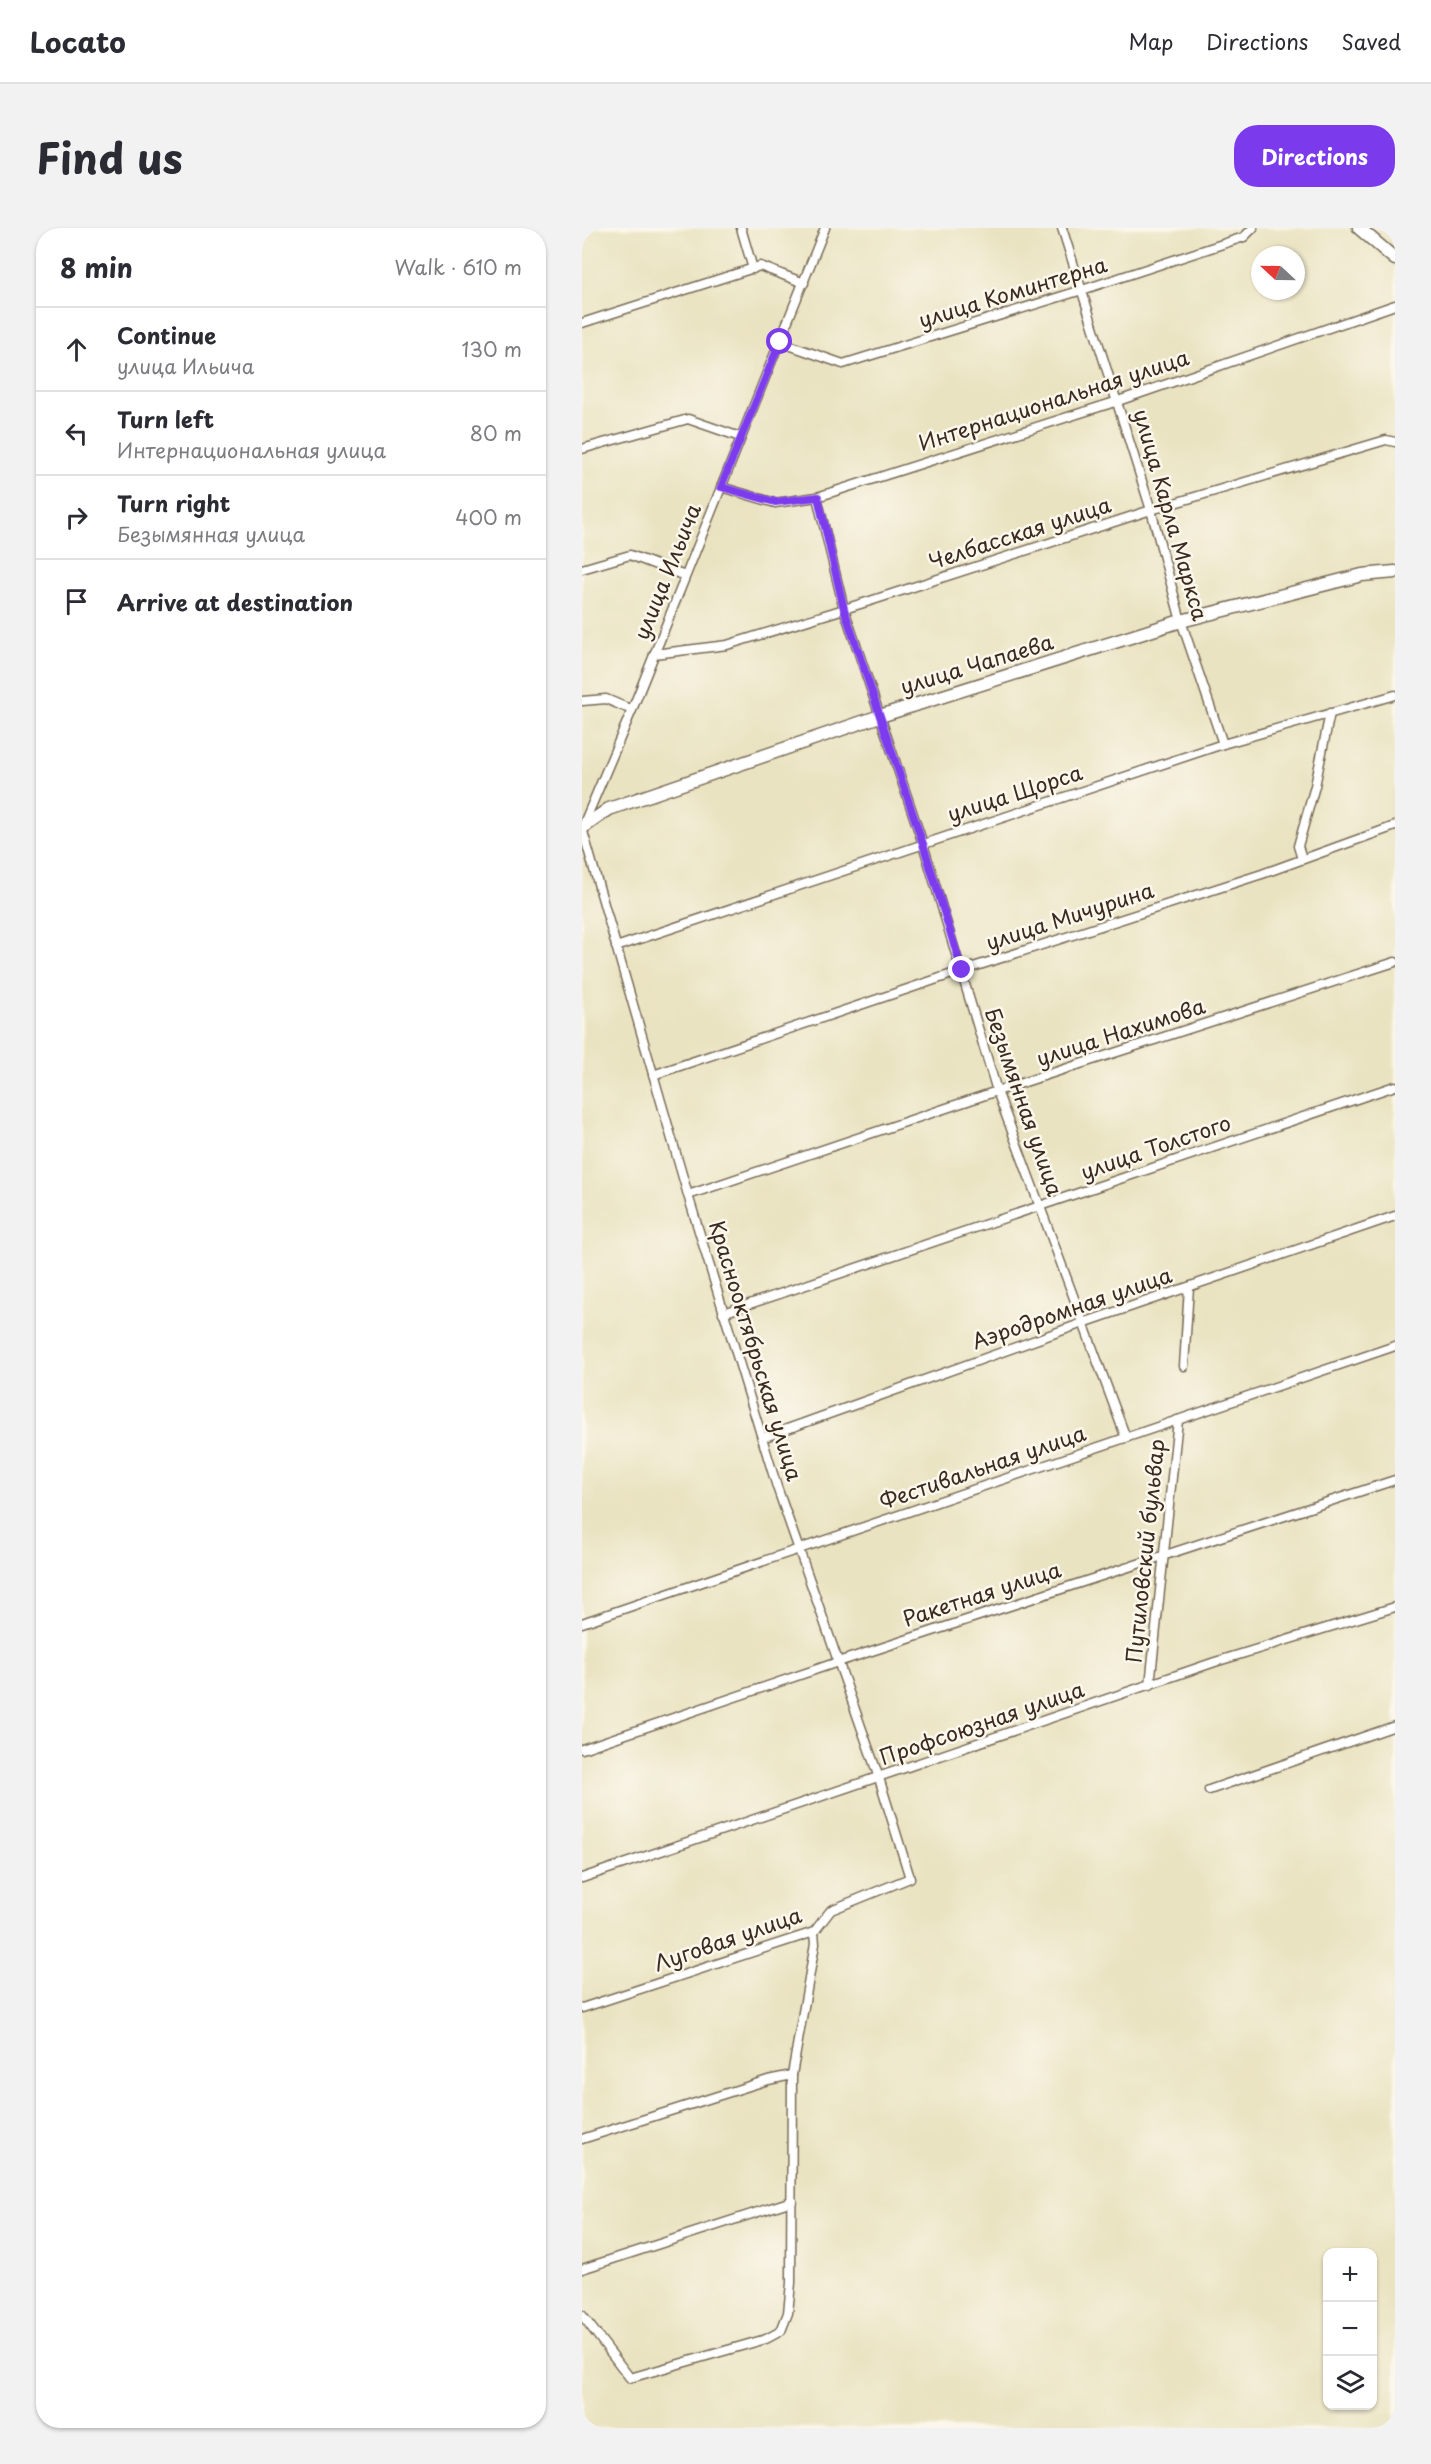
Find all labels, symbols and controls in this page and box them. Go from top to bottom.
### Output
text: Locato [30,20,126,63]
text: Map [1128,25,1173,57]
text: Directions [1206,25,1308,57]
text: Saved [1341,25,1401,57]
text: Find us [36,125,183,188]
button: Directions [1234,125,1395,187]
north arrow [1251,246,1305,300]
street label: улица Коминтерна [914,247,1111,335]
text: 8 min [60,248,133,287]
text: Walk · 610 m [395,252,522,282]
text: Continue [117,318,216,351]
route start [766,328,792,354]
icon: ahead [60,333,93,366]
text: 130 m [462,334,522,364]
street label: Интернациональная улица [914,340,1193,458]
text: улица Ильича [117,351,254,381]
text: Turn left [117,402,214,435]
street label: улица Карла Маркса [1126,405,1217,624]
icon: left [60,417,93,450]
text: 80 m [470,418,522,448]
text: Интернациональная улица [117,435,386,465]
text: Turn right [117,486,230,519]
street label: Челбасская улица [924,487,1115,577]
street label: улица Ильича [624,498,708,644]
icon: right [60,501,93,534]
text: 400 m [455,502,522,532]
text: Безымянная улица [117,519,305,549]
icon: arrive [60,585,93,618]
text: Arrive at destination [117,585,353,618]
street label: улица Чапаева [896,625,1057,702]
street label: улица Щорса [943,755,1086,829]
street label: улица Мичурина [981,873,1158,957]
route end [948,956,974,982]
street label: улица Нахимова [1032,989,1209,1073]
street label: Безымянная улица [978,1003,1072,1201]
street label: улица Толстого [1076,1105,1235,1187]
street label: Краснооктябрьская улица [702,1216,812,1485]
street label: Аэродромная улица [967,1258,1176,1356]
street label: Фестивальная улица [875,1416,1091,1516]
street label: Путиловский бульвар [1116,1437,1172,1664]
street label: Ракетная улица [898,1552,1065,1634]
street label: Профсоюзная улица [875,1672,1089,1772]
street label: Луговая улица [649,1898,806,1978]
map controls [1323,2248,1377,2410]
button: + [1323,2248,1377,2302]
button: − [1323,2302,1377,2356]
button: layers [1323,2356,1377,2410]

